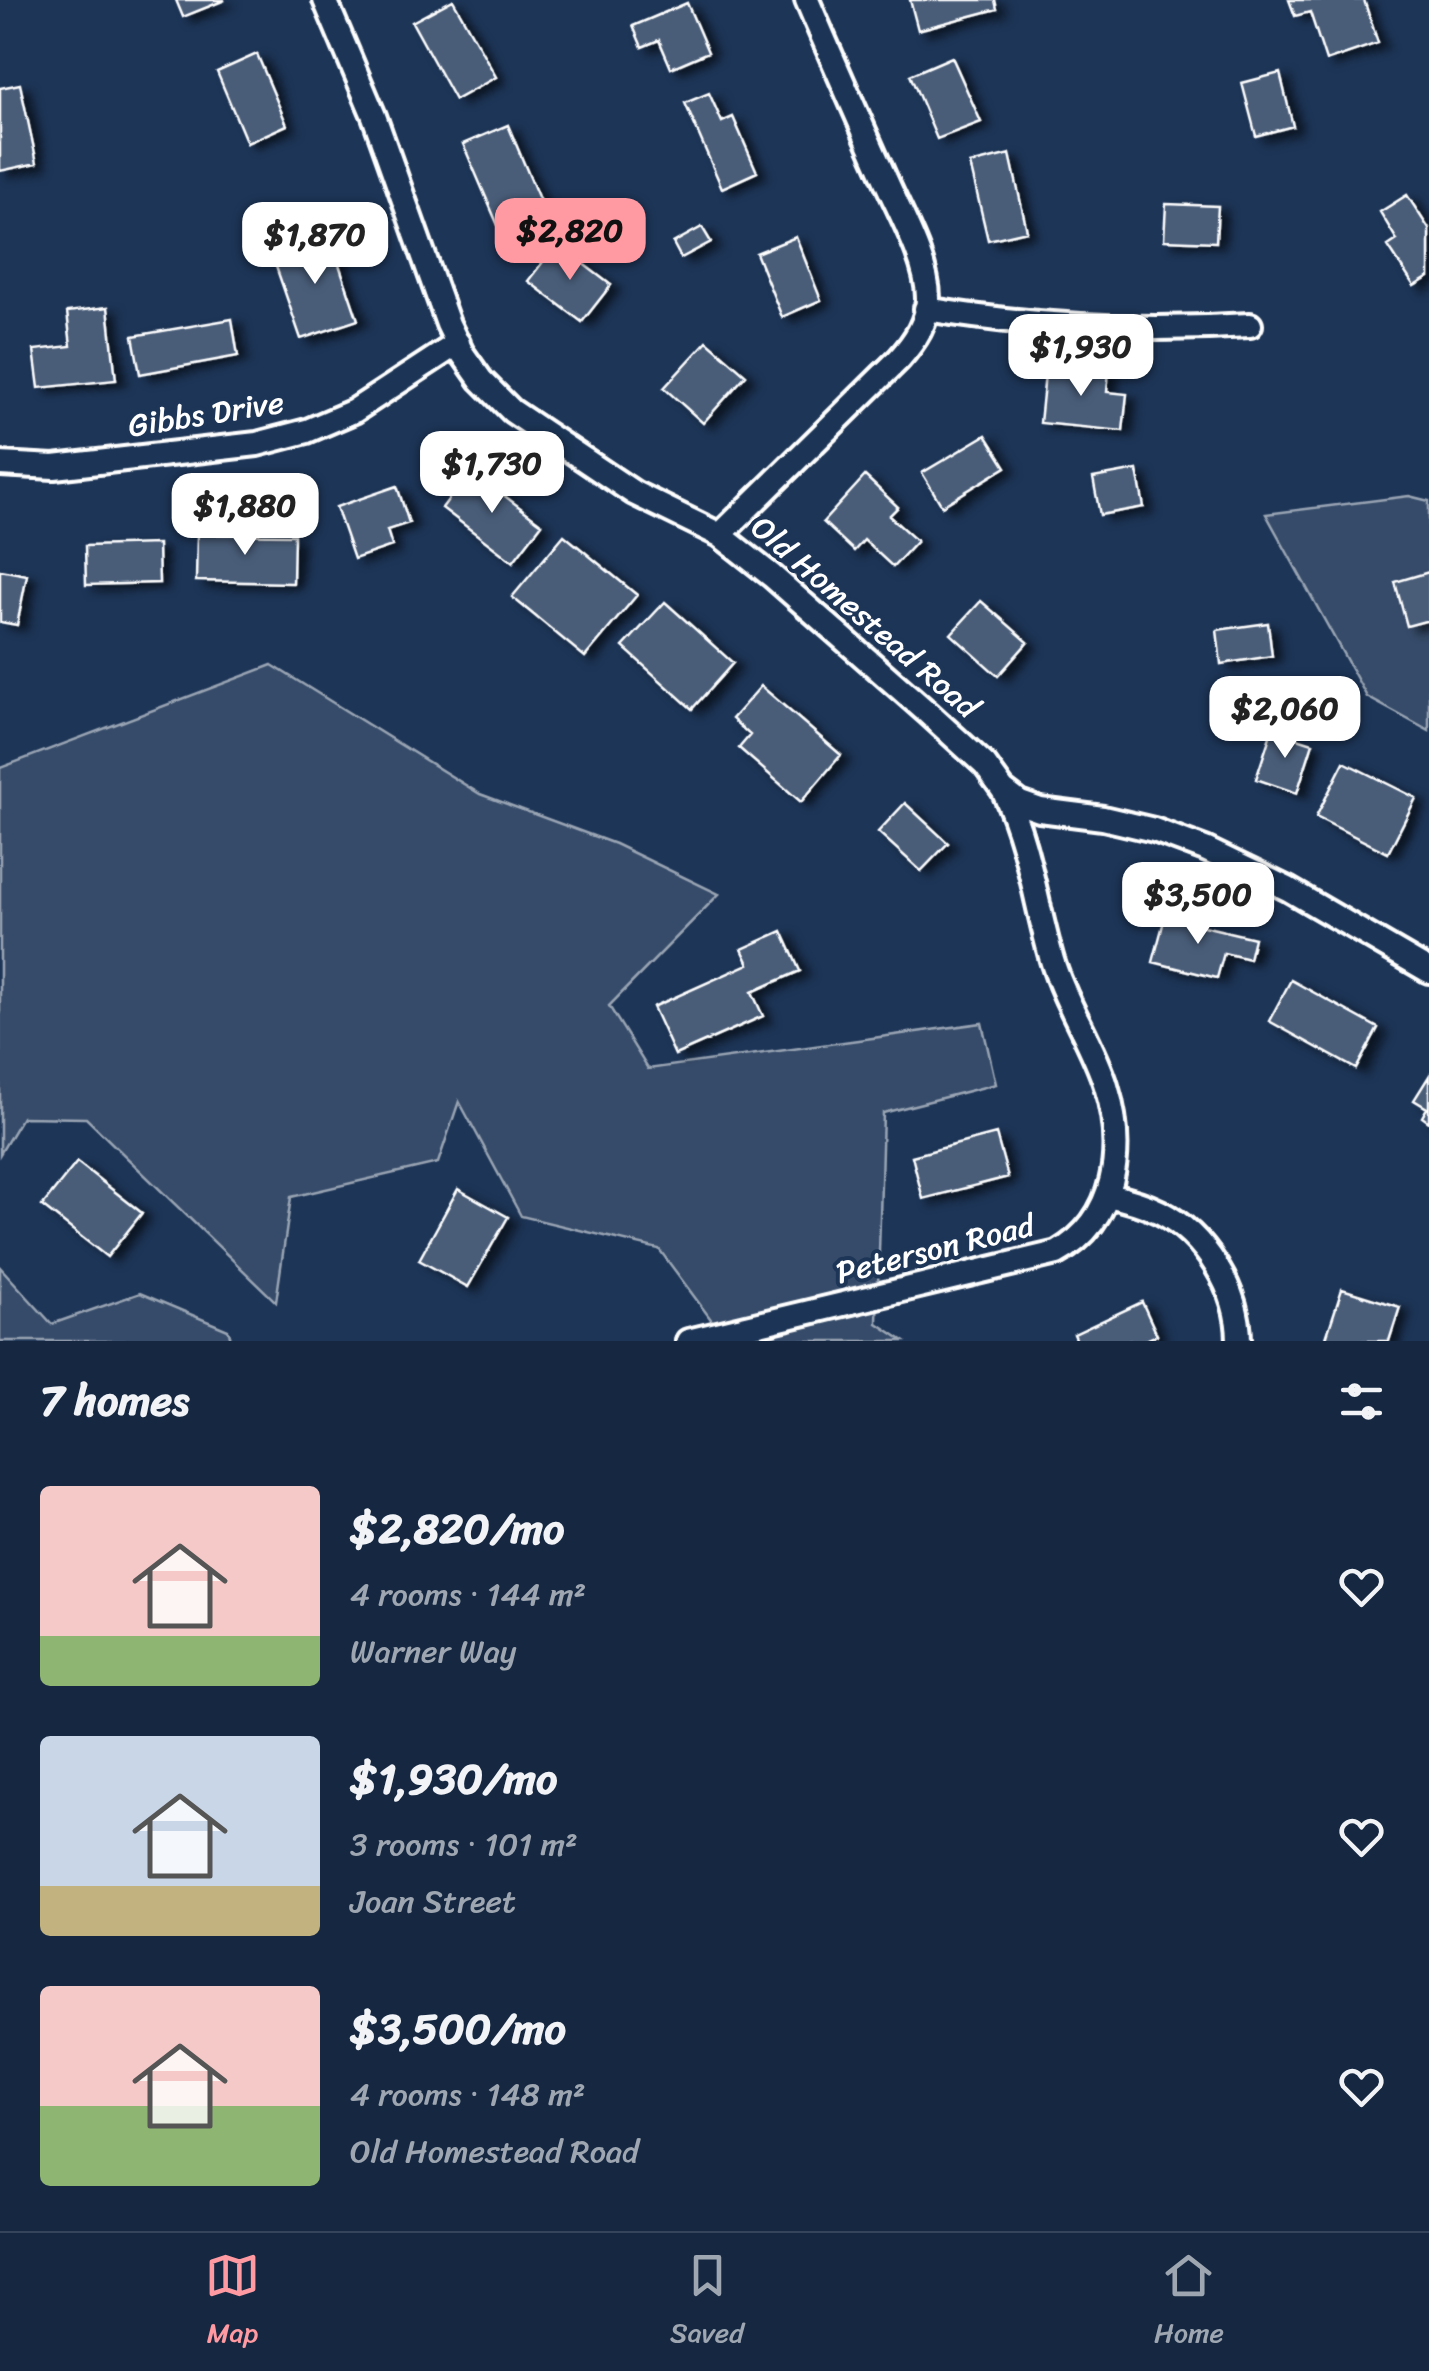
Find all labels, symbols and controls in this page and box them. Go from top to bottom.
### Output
pin: $2,820 [489,198,651,283]
pin: $1,870 [234,202,396,287]
text: $2,820 [517,202,623,259]
text: $1,870 [264,206,366,263]
pin: $1,930 [1000,314,1162,399]
text: $1,930 [1030,318,1132,375]
street label: Gibbs Drive [124,374,288,454]
pin: $1,730 [411,431,573,516]
text: $1,730 [442,435,542,492]
pin: $1,880 [164,473,326,558]
text: $1,880 [194,477,296,534]
street label: Old Homestead Road [737,501,994,735]
pin: $2,060 [1204,676,1366,761]
text: $2,060 [1231,680,1339,737]
pin: $3,500 [1117,862,1279,947]
text: $3,500 [1144,866,1252,923]
street label: Peterson Road [830,1196,1042,1301]
text: 7 homes [40,1364,189,1438]
icon: filters [1334,1374,1389,1429]
text: $2,820/mo [350,1492,564,1566]
icon: home [120,1526,240,1646]
icon: heart [1334,1559,1389,1614]
text: 4 rooms · 144 m² [350,1566,586,1623]
text: Warner Way [350,1623,516,1680]
text: $1,930/mo [350,1742,557,1816]
icon: home [120,1776,240,1896]
icon: heart [1334,1809,1389,1864]
text: 3 rooms · 101 m² [350,1816,578,1873]
text: Joan Street [350,1873,516,1930]
text: $3,500/mo [350,1992,566,2066]
icon: home [120,2026,240,2146]
icon: heart [1334,2059,1389,2114]
text: 4 rooms · 148 m² [350,2066,585,2123]
text: Old Homestead Road [350,2123,639,2180]
tab: Map [205,2248,260,2357]
tab: Saved [670,2248,744,2357]
tab: Home [1154,2248,1224,2357]

